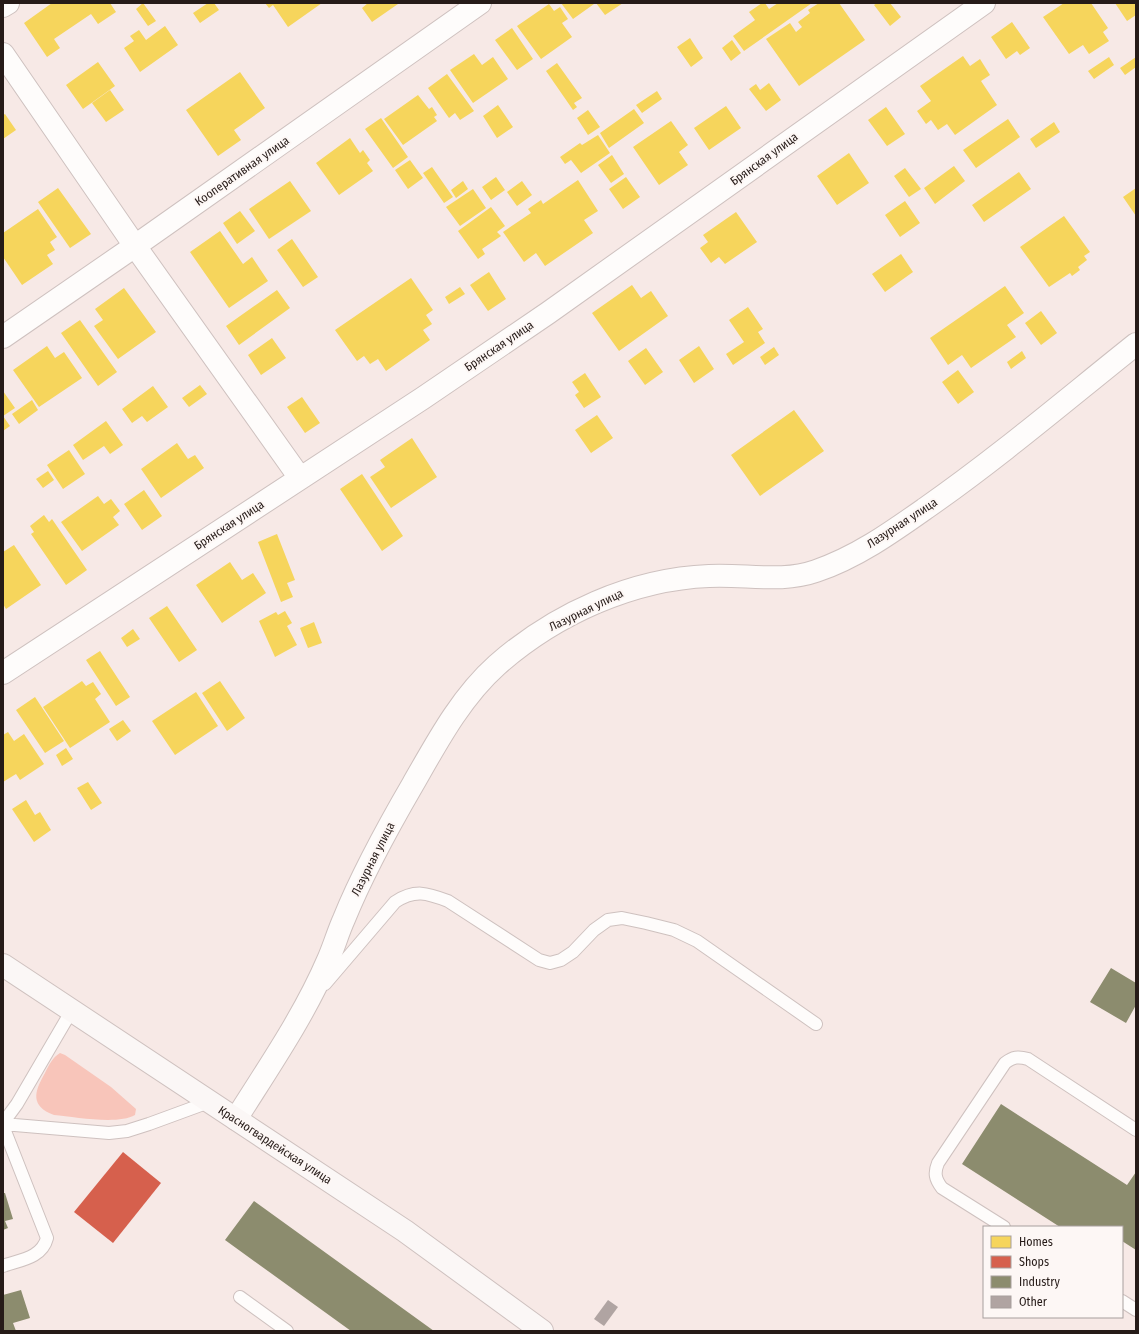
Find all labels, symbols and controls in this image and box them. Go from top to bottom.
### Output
street label: Брянская улица [727,130,801,188]
street label: Кооперативная улица [192,133,292,209]
street label: Брянская улица [462,318,536,374]
street label: Лазурная улица [864,495,940,551]
street label: Брянская улица [192,497,267,553]
street label: Лазурная улица [547,586,626,634]
street label: Лазурная улица [348,820,398,898]
street label: Красногвардейская улица [215,1103,335,1187]
legend [983,1226,1123,1318]
text: Homes [1019,1235,1053,1249]
text: Shops [1019,1255,1049,1269]
text: Industry [1019,1275,1060,1289]
text: Other [1019,1295,1048,1309]

